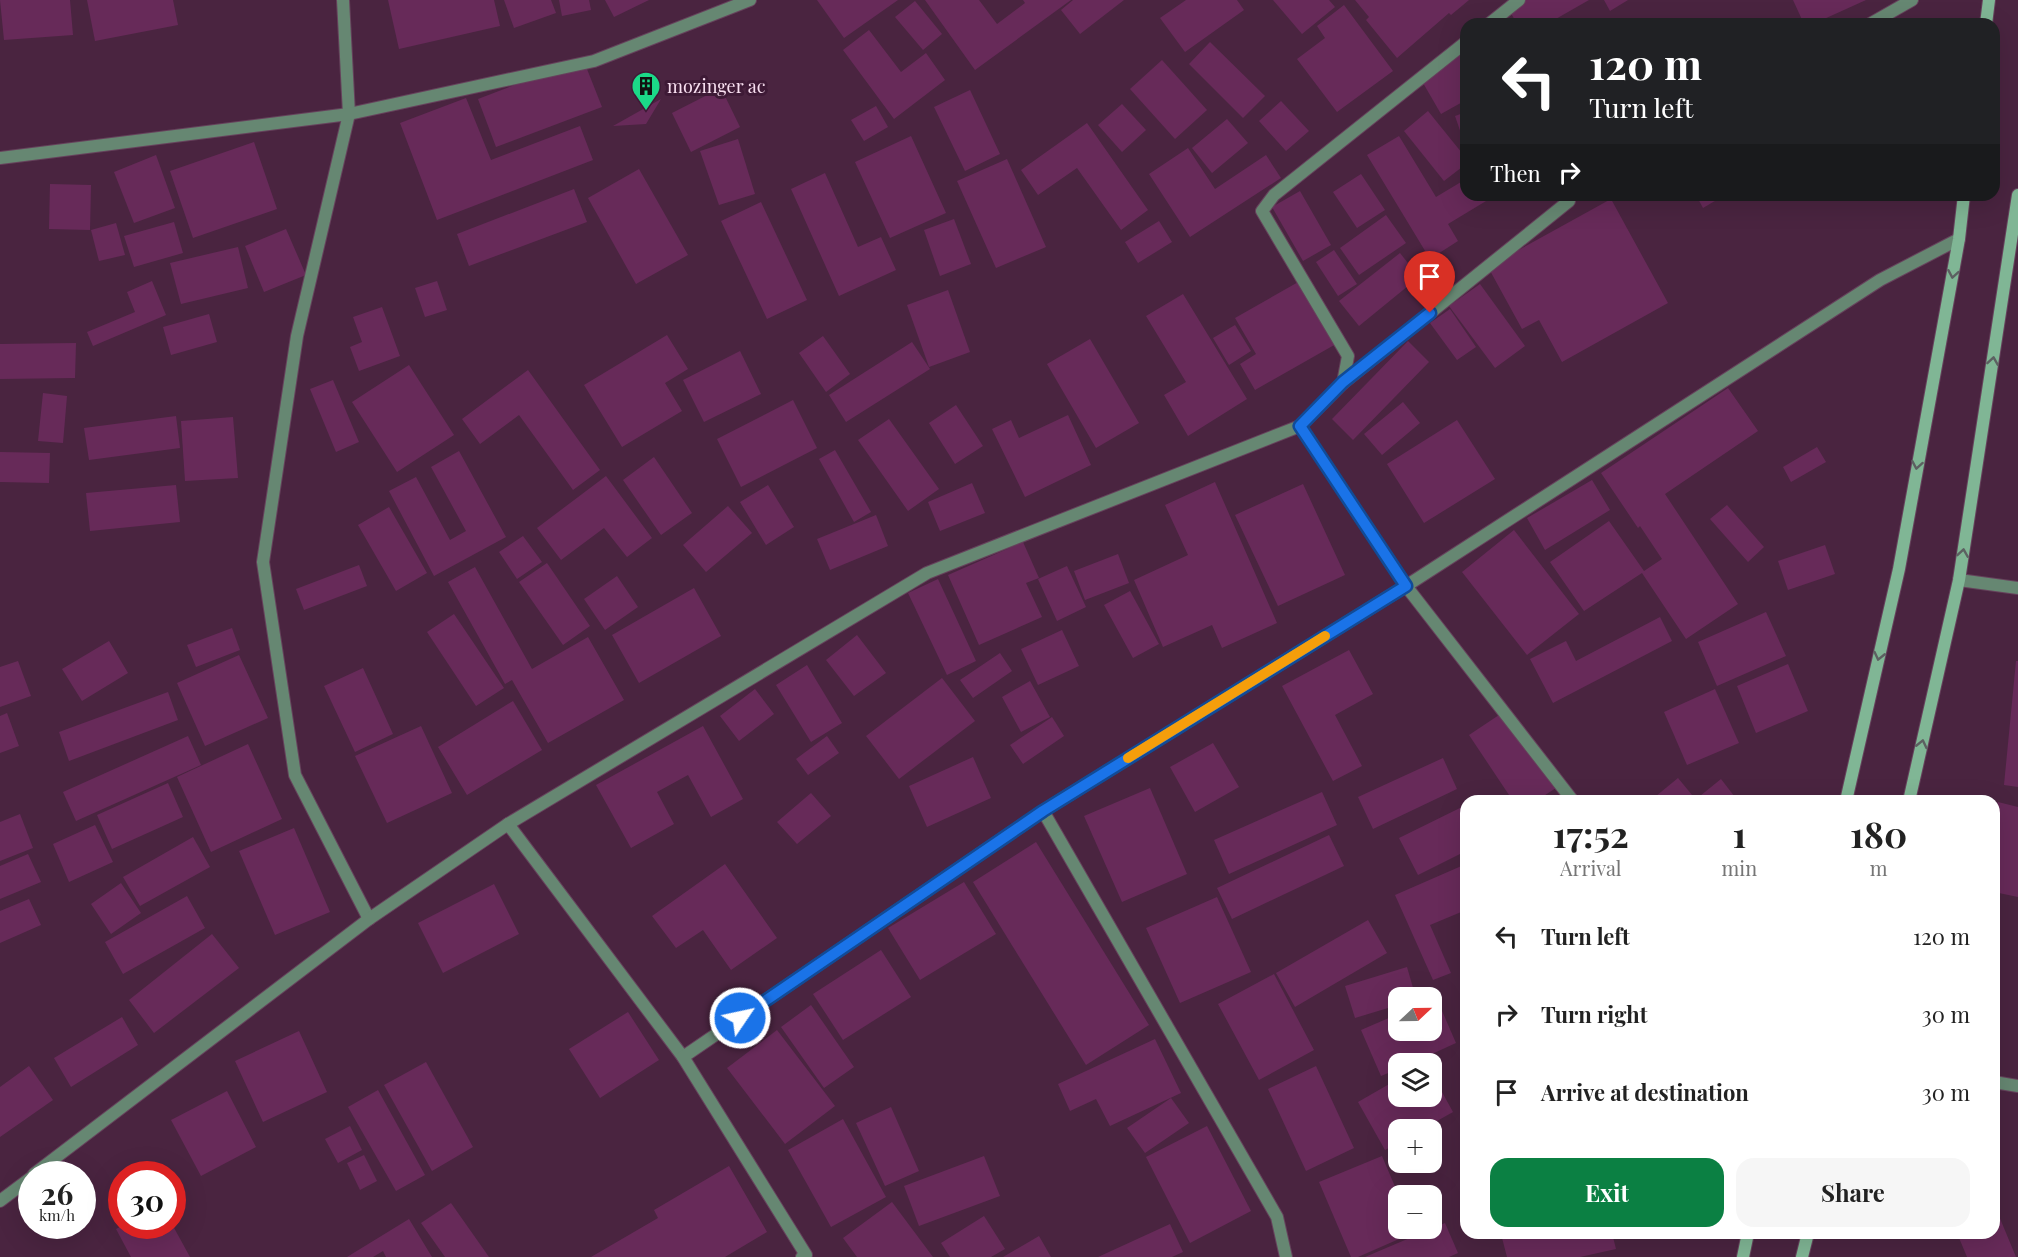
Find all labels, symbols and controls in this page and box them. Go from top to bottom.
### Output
text: 120 m [1589,35,1702,91]
icon: left [1490,42,1568,120]
building icon: mozinger ac [630,70,662,112]
place label: mozinger ac [667,74,766,98]
text: Turn left [1589,89,1693,125]
icon: right [1553,156,1586,189]
text: Then [1490,158,1541,188]
pin [1404,251,1455,313]
icon: arrive [1413,260,1446,293]
one-way arrow [1947,269,1959,278]
one-way arrow [1986,356,1998,365]
one-way arrow [1912,461,1924,470]
one-way arrow [1957,549,1969,558]
one-way arrow [1873,651,1886,661]
one-way arrow [1915,739,1928,749]
text: 17:52 [1553,809,1629,857]
text: 1 [1732,809,1746,857]
text: 180 [1850,809,1907,857]
text: Arrival [1560,854,1622,881]
text: min [1722,854,1757,881]
text: m [1870,854,1887,881]
icon: left [1490,920,1523,953]
text: Turn left [1541,921,1630,951]
text: 120 m [1913,921,1970,951]
position arrow [708,986,772,1050]
north arrow [1388,987,1442,1041]
map controls [1388,987,1442,1239]
icon: right [1490,998,1523,1031]
text: Turn right [1541,999,1647,1029]
text: 30 m [1922,999,1970,1029]
button: layers [1388,1053,1442,1107]
icon: arrive [1490,1076,1523,1109]
text: Arrive at destination [1541,1077,1749,1107]
text: 30 m [1922,1077,1970,1107]
button: + [1388,1119,1442,1173]
button: Exit [1490,1158,1724,1227]
button: Share [1736,1158,1970,1227]
speed limit sign: 30 [108,1161,186,1239]
text: 26 [41,1173,73,1213]
button: − [1388,1185,1442,1239]
text: km/h [39,1205,75,1225]

